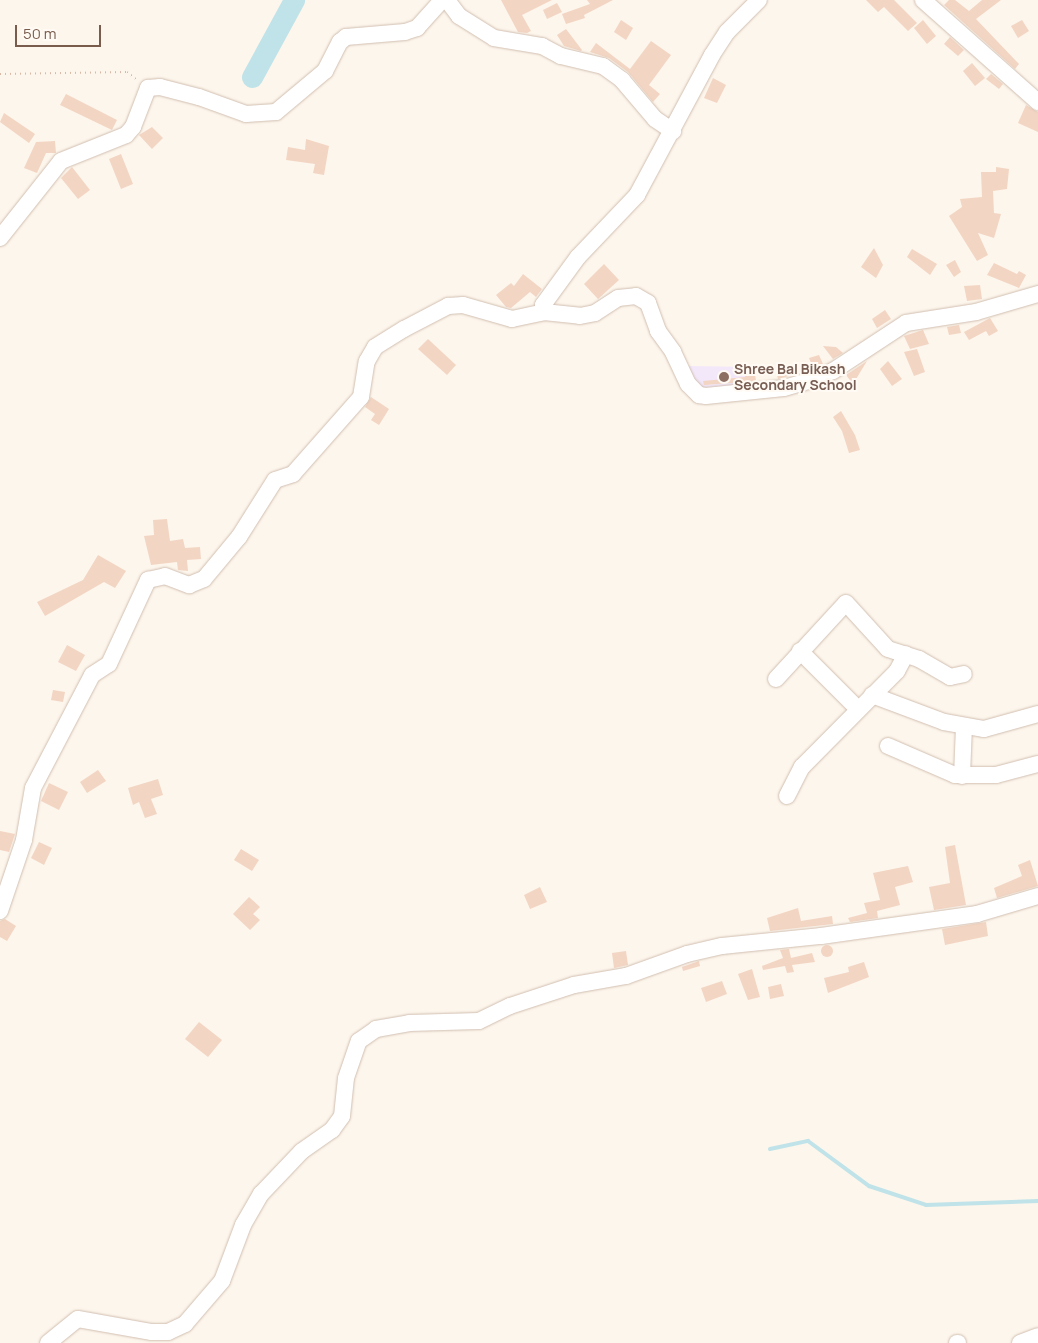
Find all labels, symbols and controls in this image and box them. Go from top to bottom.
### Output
scale bar [18,15,104,47]
text: 50 m [23,23,57,44]
place label: Shree Bal Bikash Secondary School [734,361,857,394]
marker: Shree Bal Bikash Secondary School [718,371,730,383]

